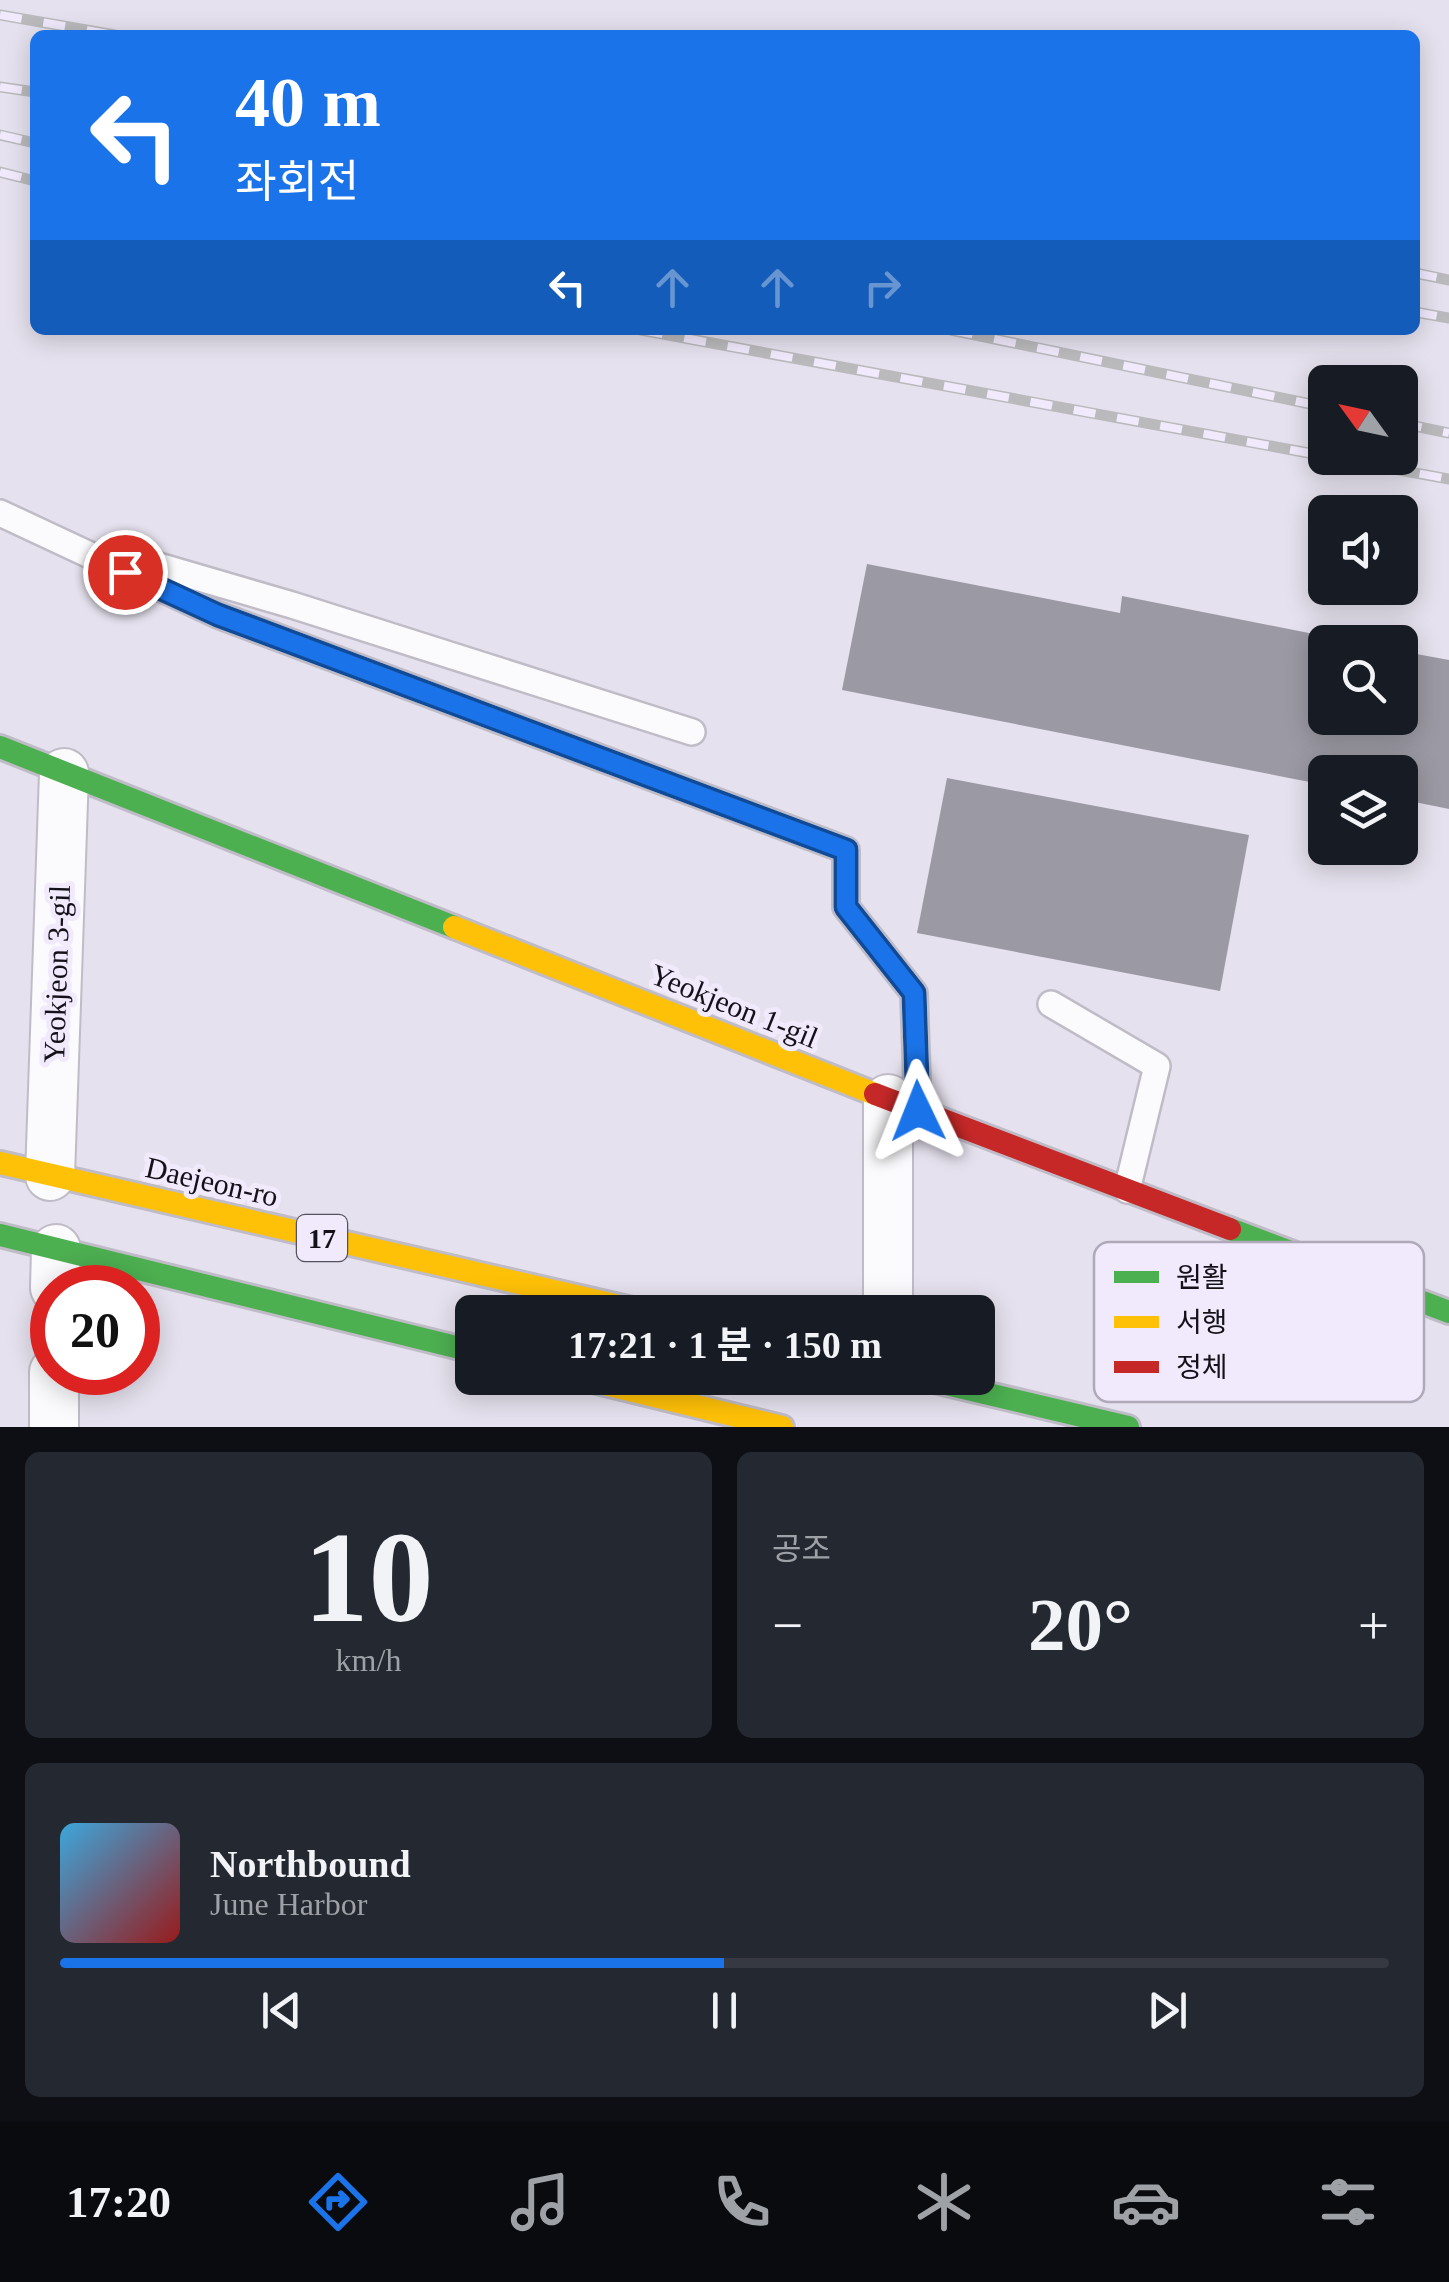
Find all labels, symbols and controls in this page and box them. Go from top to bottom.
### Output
text: 40 m [235,64,381,141]
icon: left [70,70,200,200]
text: 좌회전 [235,157,359,207]
icon: left [540,260,595,315]
icon: ahead [645,260,700,315]
icon: ahead [750,260,805,315]
icon: right [855,260,910,315]
north arrow [1308,365,1418,475]
map controls [1308,365,1418,865]
button: sound [1308,495,1418,605]
pin [83,530,168,615]
icon: arrive [98,545,153,600]
button: search [1308,625,1418,735]
button: layers [1308,755,1418,865]
street label: Yeokjeon 3-gil [37,885,76,1063]
street label: Yeokjeon 1-gil [646,957,823,1054]
position arrow [866,1059,970,1163]
street label: Daejeon-ro [143,1150,282,1213]
road number: 17 [297,1215,347,1261]
legend [1094,1242,1424,1402]
text: 원활 [1176,1262,1228,1293]
speed limit sign: 20 [30,1265,160,1395]
text: 서행 [1176,1307,1228,1338]
text: 17:21 · 1 분 · 150 m [568,1324,882,1366]
text: 정체 [1176,1352,1228,1383]
text: 10 [304,1505,434,1649]
text: 공조 [772,1531,831,1567]
text: 20° [1028,1583,1133,1666]
text: − [772,1595,803,1656]
text: + [1358,1595,1389,1656]
text: km/h [336,1642,401,1678]
text: Northbound [210,1843,411,1885]
text: June Harbor [210,1886,367,1922]
icon: previous [254,1983,309,2038]
icon: pause [697,1983,752,2038]
icon: next [1140,1983,1195,2038]
icon: directions [303,2167,373,2237]
icon: music [505,2167,575,2237]
icon: phone [707,2167,777,2237]
icon: climate [909,2167,979,2237]
icon: car [1111,2167,1181,2237]
icon: filters [1313,2167,1383,2237]
text: 17:20 [66,2177,171,2227]

